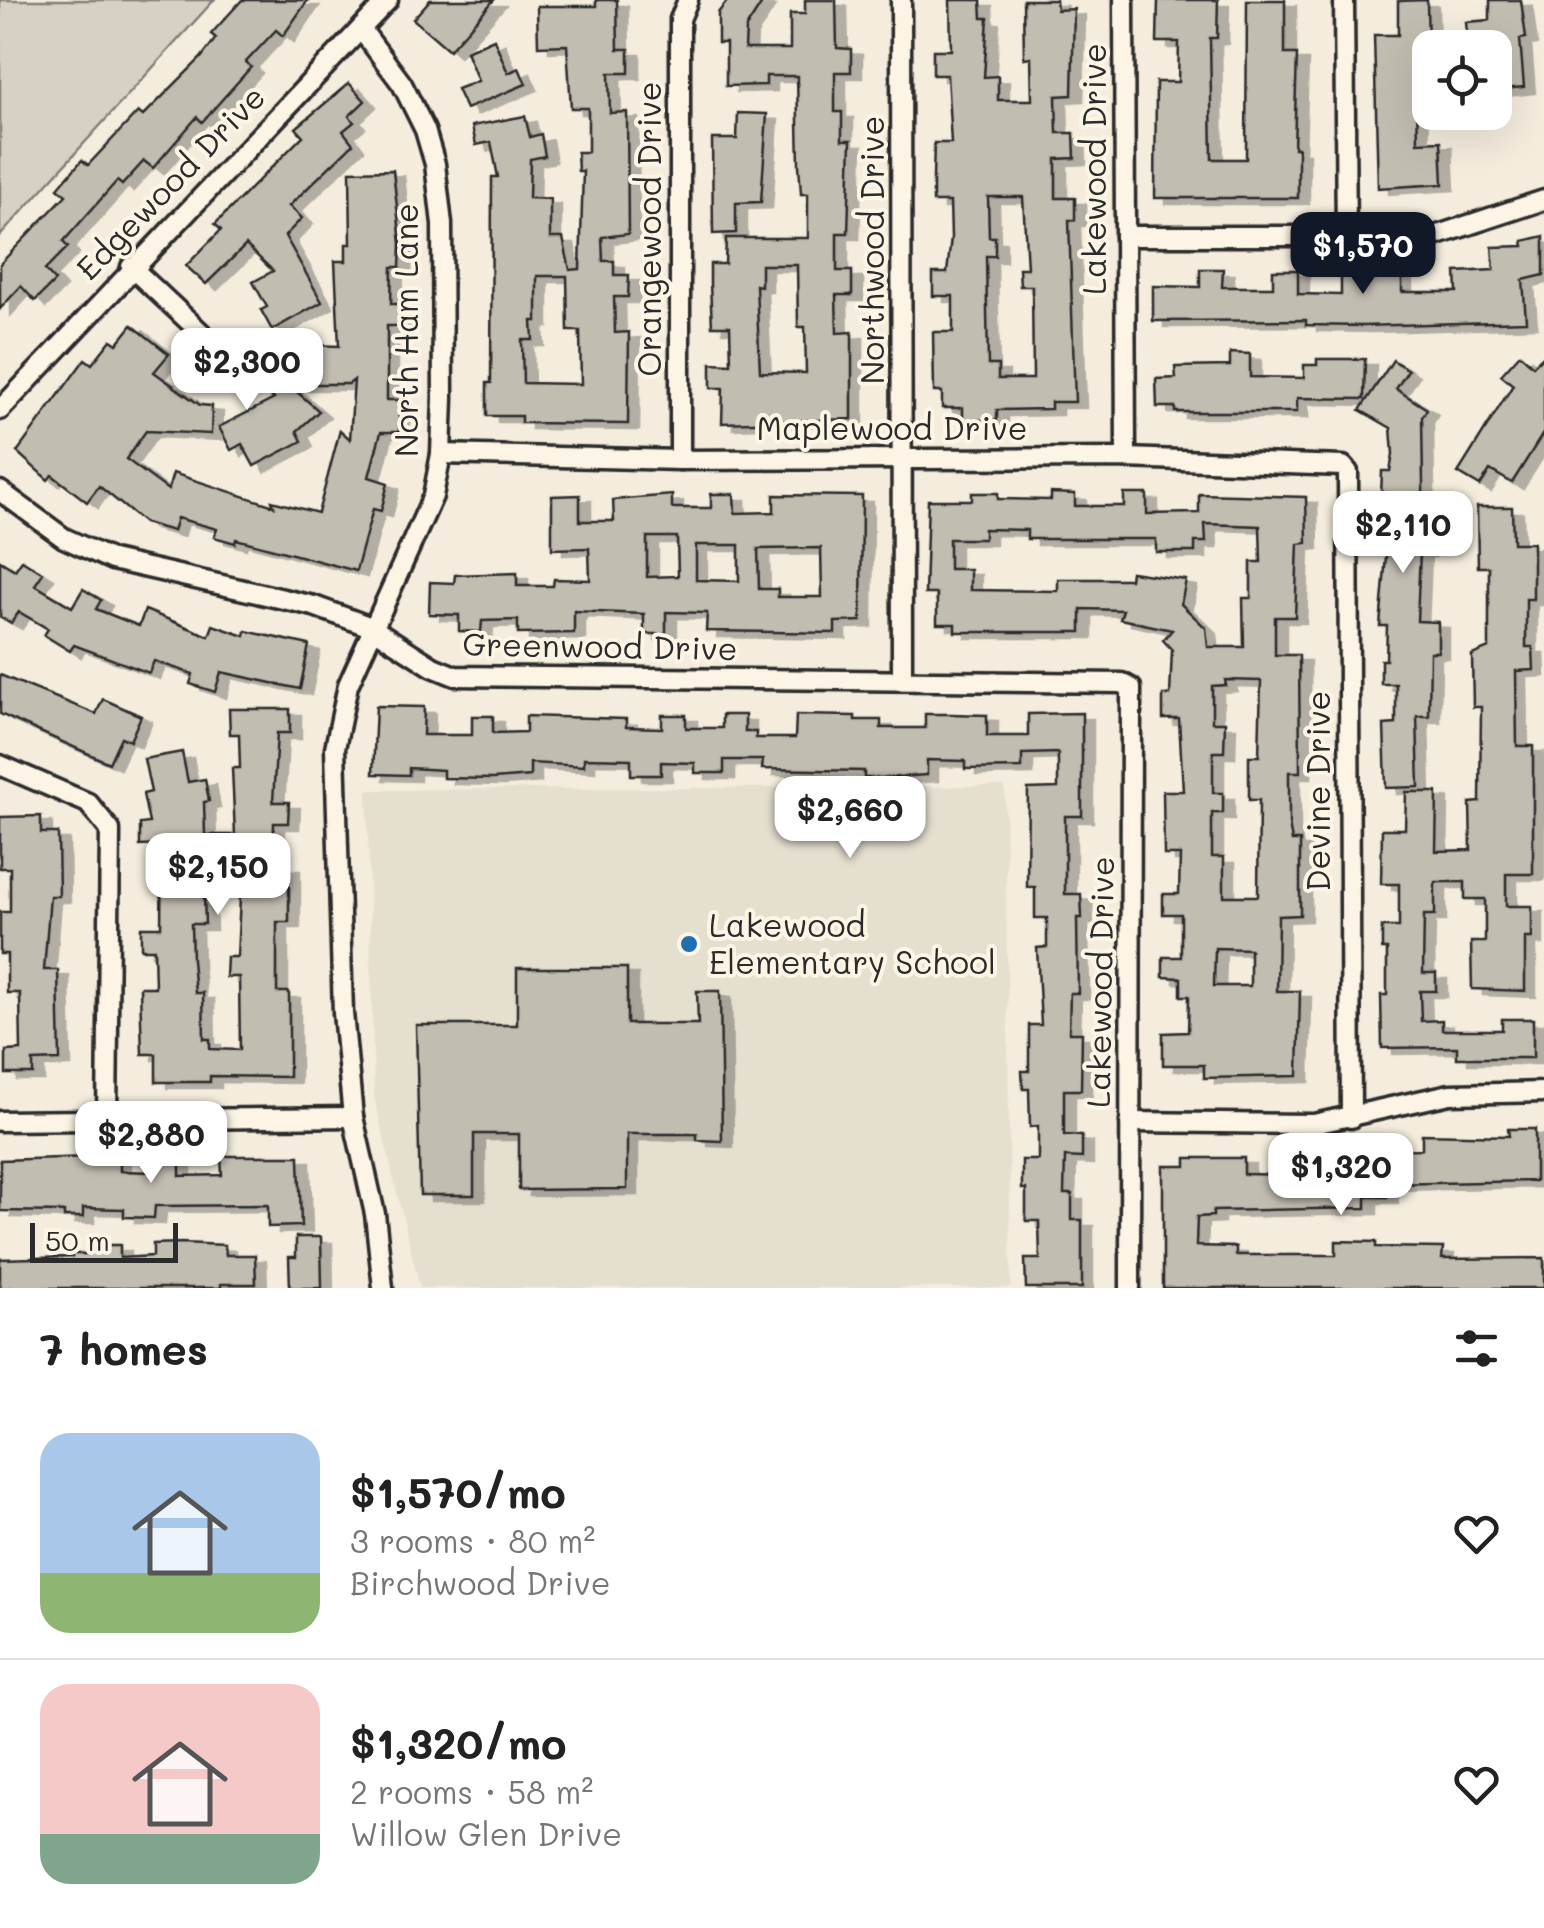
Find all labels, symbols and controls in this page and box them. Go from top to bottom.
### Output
map controls [1412,30,1512,130]
button: locate [1412,30,1512,130]
street label: Lakewood Drive [1072,43,1114,295]
street label: Edgewood Drive [66,75,273,288]
street label: Orangewood Drive [627,81,669,377]
street label: Northwood Drive [850,116,892,384]
street label: North Ham Lane [384,203,426,457]
pin: $1,570 [1282,212,1444,297]
text: $1,570 [1313,223,1413,265]
pin: $2,300 [166,328,328,413]
text: $2,300 [193,339,301,381]
street label: Maplewood Drive [757,406,1027,448]
pin: $2,110 [1322,491,1484,576]
text: $2,110 [1355,502,1451,544]
street label: Greenwood Drive [462,622,738,668]
street label: Devine Drive [1296,691,1338,891]
pin: $2,660 [769,776,931,861]
text: $2,660 [797,787,903,829]
pin: $2,150 [137,833,299,918]
text: $2,150 [168,844,268,886]
street label: Lakewood Drive [1076,856,1122,1108]
place label: Lakewood Elementary School [709,903,996,983]
marker: Lakewood Elementary School [678,933,700,955]
pin: $2,880 [70,1101,232,1186]
text: $2,880 [97,1112,205,1154]
pin: $1,320 [1260,1133,1422,1218]
text: $1,320 [1290,1144,1392,1186]
scale bar [30,1218,178,1262]
text: 50 m [45,1222,110,1258]
text: 7 homes [40,1321,208,1376]
icon: filters [1449,1321,1504,1376]
text: $1,570/mo [350,1464,566,1519]
icon: home [120,1473,240,1593]
icon: heart [1449,1506,1504,1561]
text: 3 rooms · 80 m² [350,1519,595,1561]
text: Birchwood Drive [350,1561,610,1603]
text: $1,320/mo [350,1715,567,1770]
icon: home [120,1724,240,1844]
icon: heart [1449,1757,1504,1812]
text: 2 rooms · 58 m² [350,1770,593,1812]
text: Willow Glen Drive [350,1812,622,1854]

